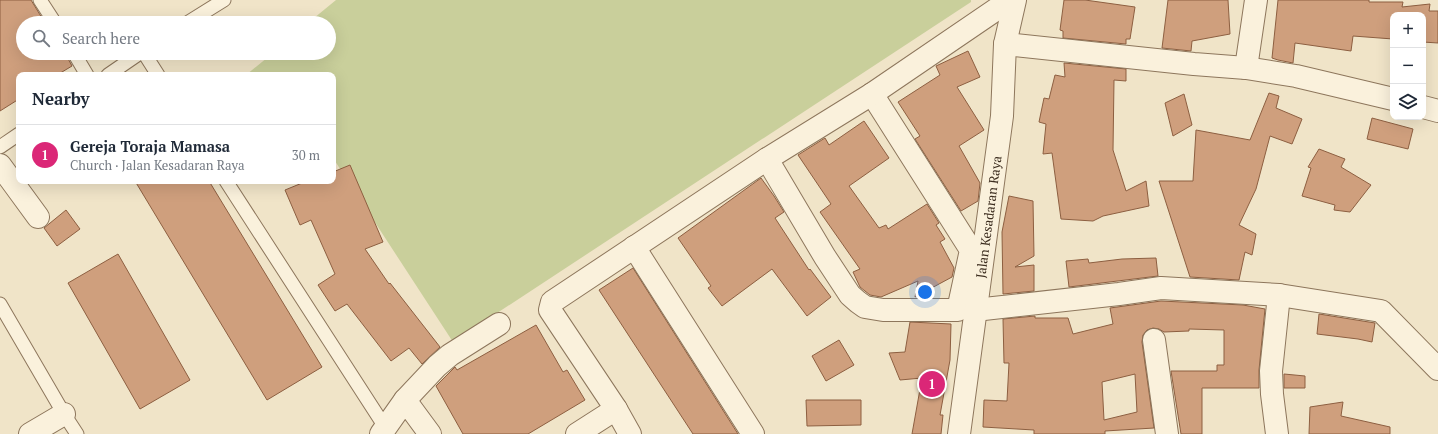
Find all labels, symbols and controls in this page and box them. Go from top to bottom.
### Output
map controls [1390,12,1426,120]
button: + [1390,12,1426,48]
search box [16,16,336,60]
icon: search [30,27,52,49]
text: Search here [62,28,140,48]
button: − [1390,48,1426,84]
button: layers [1390,84,1426,120]
text: Nearby [32,87,90,110]
text: Gereja Toraja Mamasa [70,136,230,156]
text: 1 [41,146,49,164]
text: 30 m [292,146,320,164]
street label: Jalan Kesadaran Raya [971,154,1006,279]
text: Church · Jalan Kesadaran Raya [70,156,245,174]
your location [915,282,935,302]
pin: 1 [919,369,945,399]

